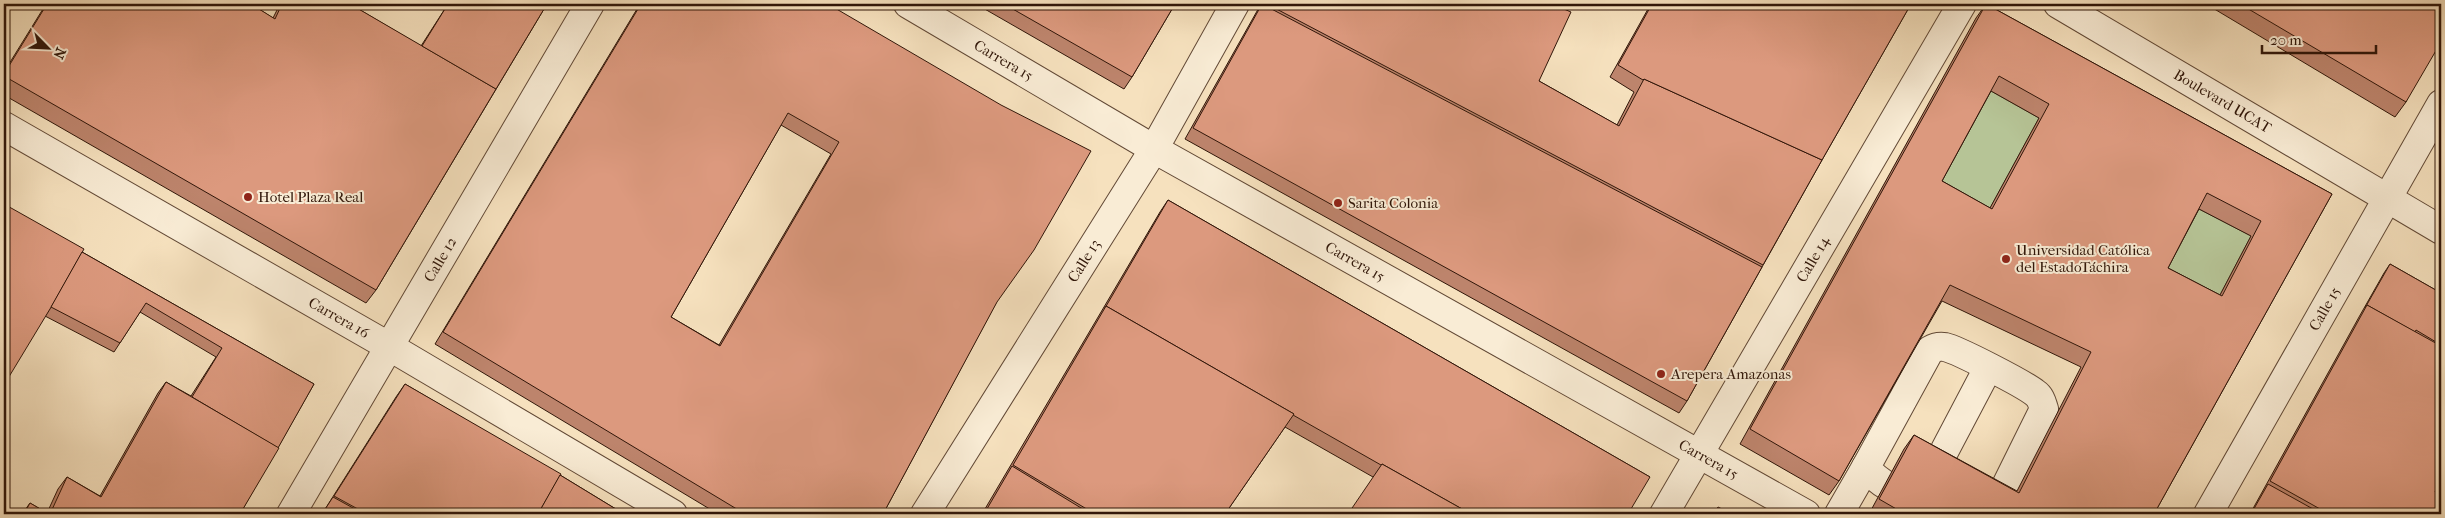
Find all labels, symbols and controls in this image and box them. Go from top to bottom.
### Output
north arrow [22,22,72,72]
scale bar [2262,22,2376,54]
text: 20 m [2270,31,2302,49]
street label: Carrera 15 [971,36,1036,85]
text: N [49,45,69,62]
street label: Boulevard UCAT [2171,65,2275,137]
place label: Hotel Plaza Real [258,188,363,206]
marker: Hotel Plaza Real [242,191,254,203]
place label: Sarita Colonia [1348,194,1439,212]
marker: Sarita Colonia [1332,197,1344,209]
street label: Calle 14 [1792,232,1834,285]
street label: Calle 12 [420,234,460,285]
street label: Calle 13 [1064,236,1104,286]
street label: Carrera 15 [1322,238,1388,285]
place label: Universidad Católica del EstadoTáchira [2016,241,2151,276]
marker: Universidad Católica del EstadoTáchira [2000,253,2012,265]
street label: Calle 15 [2305,284,2344,334]
street label: Carrera 16 [305,293,373,343]
place label: Arepera Amazonas [1670,365,1791,383]
marker: Arepera Amazonas [1655,368,1667,380]
street label: Carrera 15 [1676,436,1741,483]

